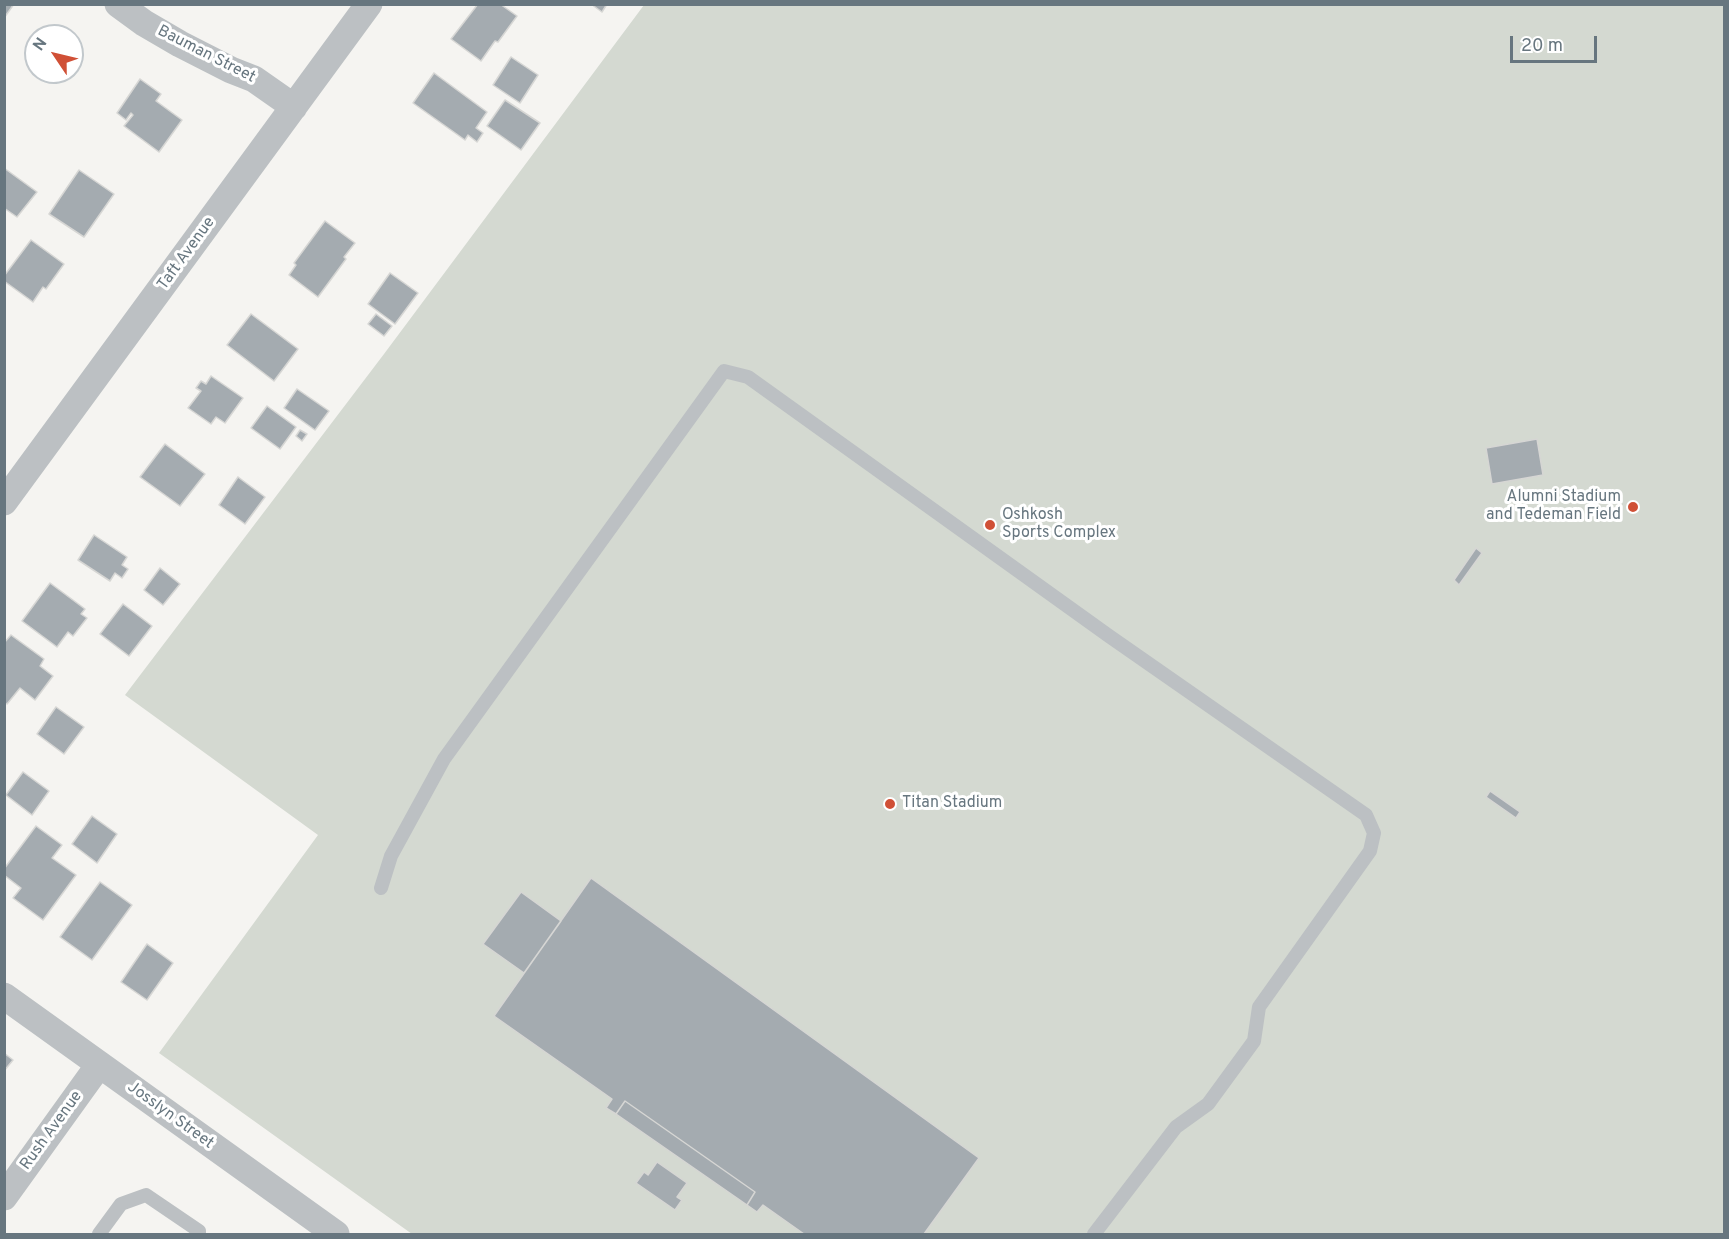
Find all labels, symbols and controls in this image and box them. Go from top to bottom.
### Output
street label: Bauman Street [154,22,258,88]
north arrow [24,24,84,84]
scale bar [1513,24,1600,62]
text: N [29,34,52,55]
text: 20 m [1521,35,1563,58]
street label: Taft Avenue [154,214,220,294]
place label: Alumni Stadium and Tedeman Field [1486,488,1621,526]
marker: Alumni Stadium and Tedeman Field [1626,500,1640,514]
place label: Oshkosh Sports Complex [1002,506,1116,544]
marker: Oshkosh Sports Complex [983,518,997,532]
place label: Titan Stadium [902,794,1002,814]
marker: Titan Stadium [883,797,897,811]
street label: Josslyn Street [123,1078,217,1154]
street label: Rush Avenue [17,1088,87,1174]

